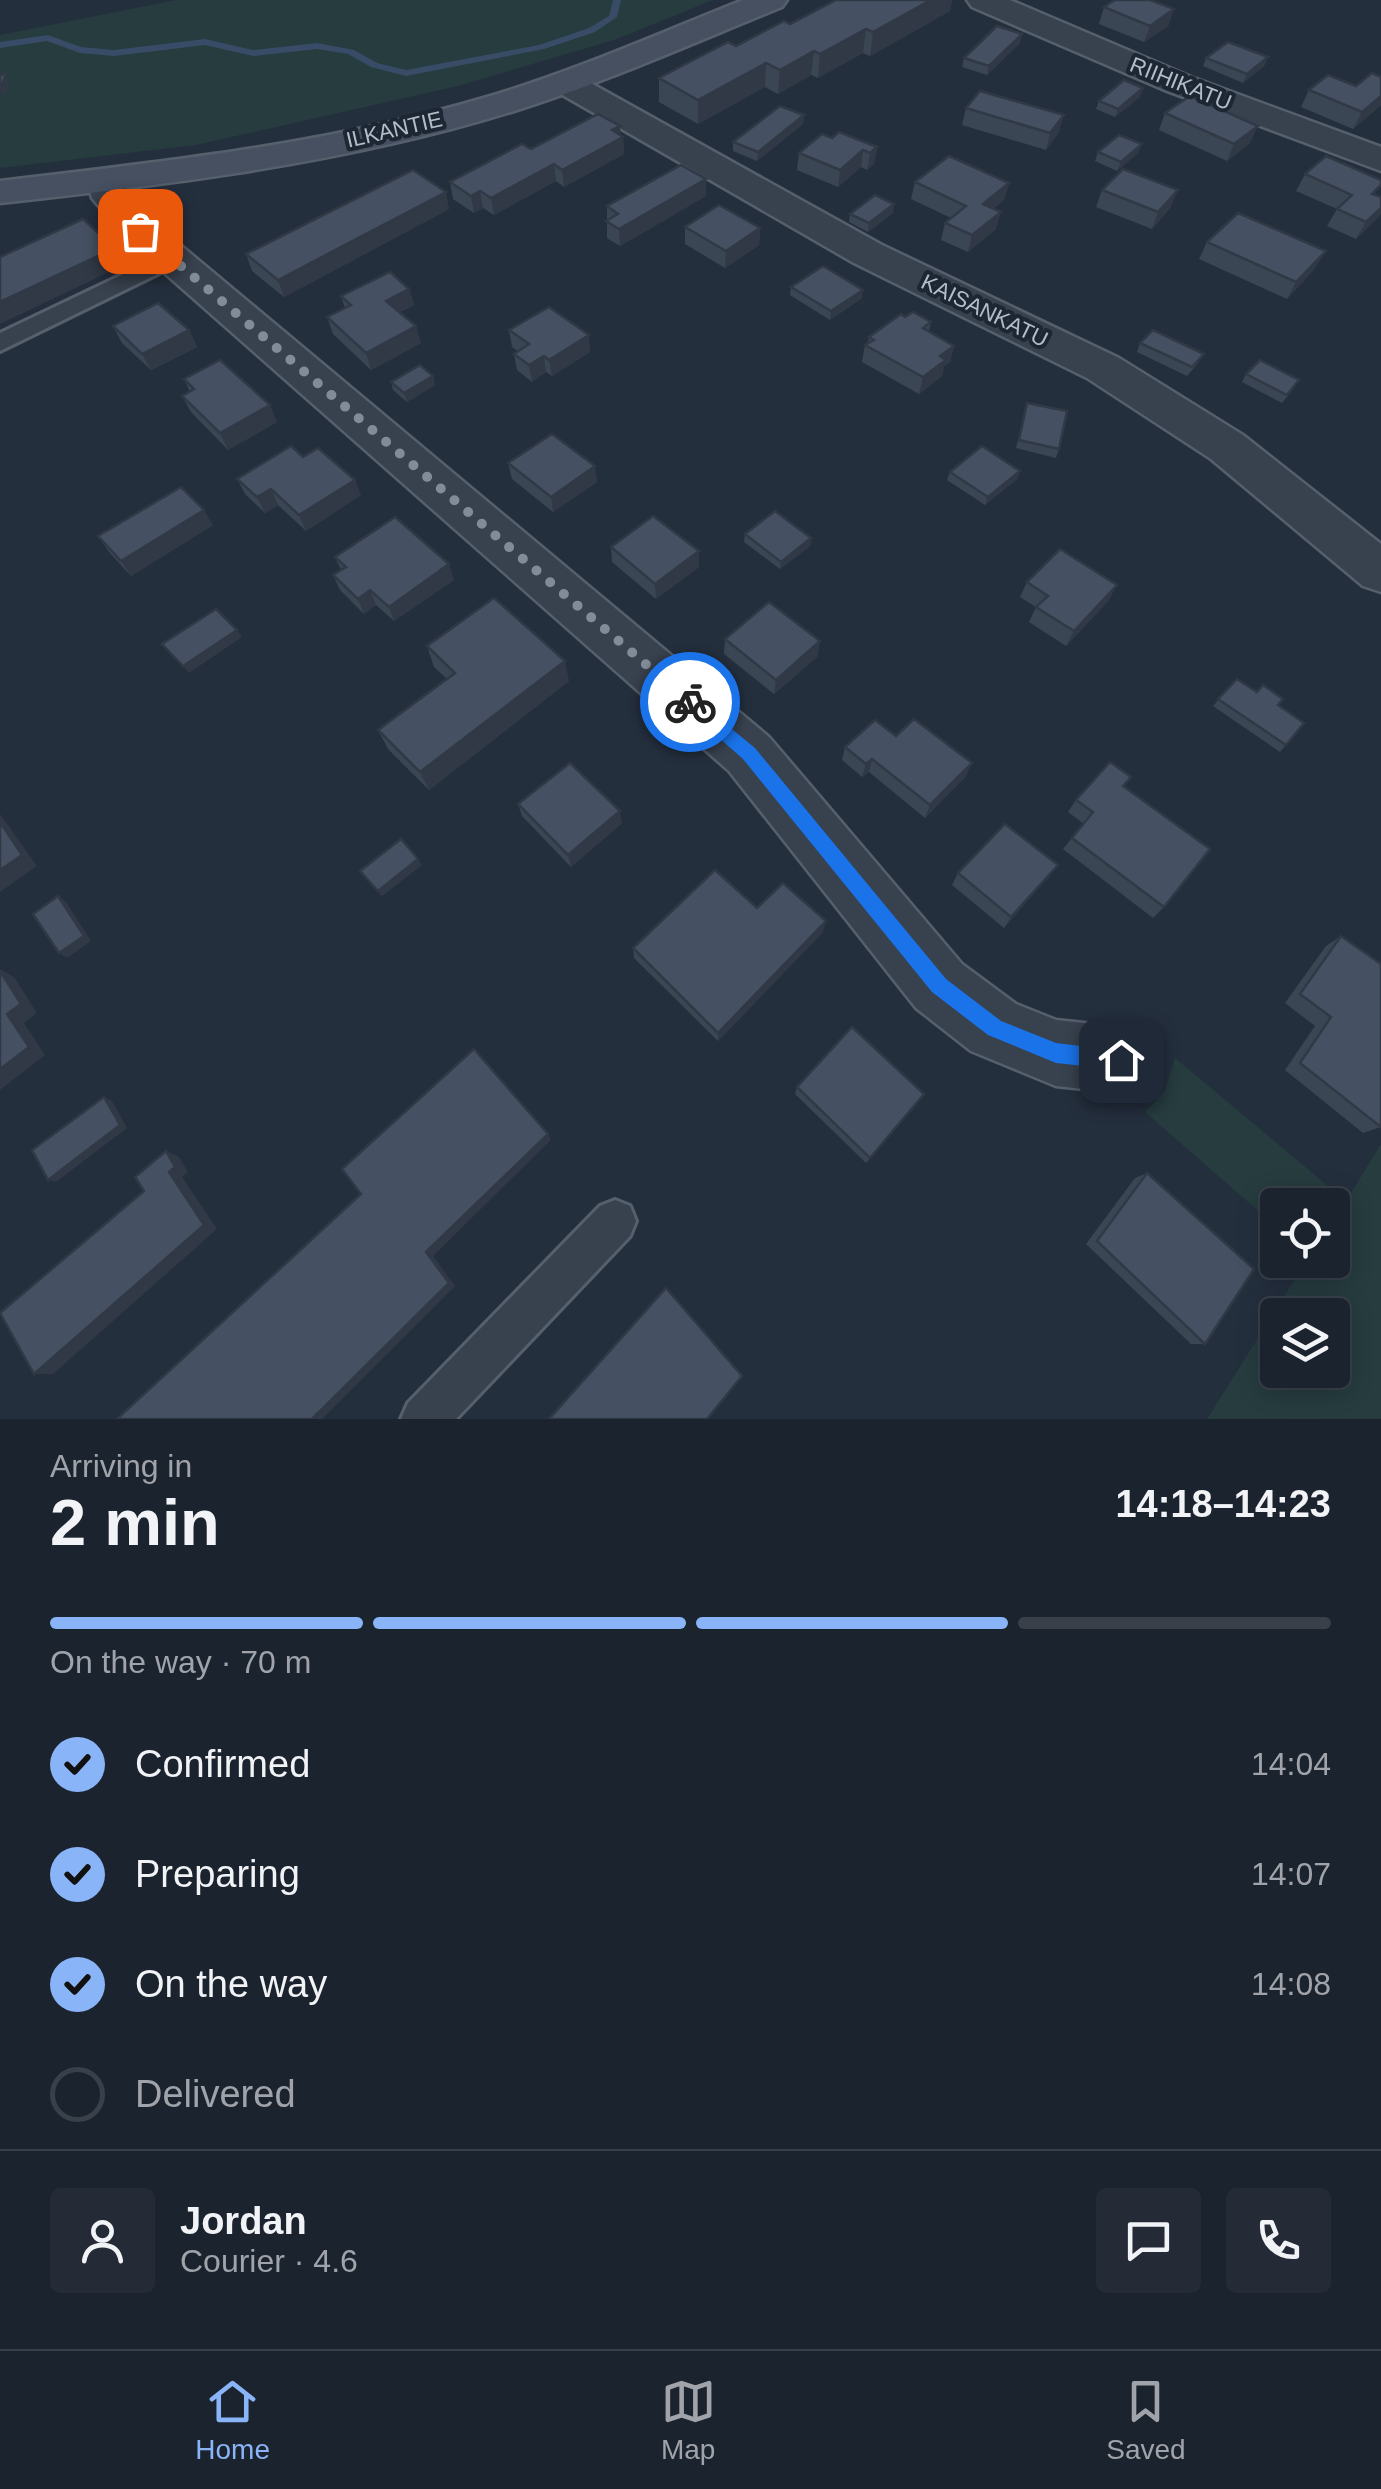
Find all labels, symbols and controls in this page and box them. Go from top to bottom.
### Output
street label: RIIHIKATU [1126,52,1235,115]
street label: ILKANTIE [344,106,445,153]
pin [98,189,183,274]
icon: bag [113,204,168,259]
street label: KAISANKATU [917,269,1052,352]
courier [640,652,740,752]
icon: bike [663,675,718,730]
pin [1079,1018,1164,1103]
icon: home [1094,1033,1149,1088]
map controls [1260,1188,1350,1388]
button: locate [1260,1188,1350,1278]
button: layers [1260,1298,1350,1388]
text: Arriving in [50,1448,192,1484]
text: 14:18–14:23 [1115,1483,1331,1525]
text: 2 min [50,1486,220,1559]
text: On the way · 70 m [50,1644,311,1680]
icon: check [50,1737,105,1792]
text: Confirmed [135,1743,310,1785]
text: 14:04 [1251,1746,1331,1782]
icon: check [50,1847,105,1902]
text: Preparing [135,1853,300,1895]
text: 14:07 [1251,1856,1331,1892]
icon: check [50,1957,105,2012]
text: On the way [135,1963,327,2005]
text: 14:08 [1251,1966,1331,2002]
text: Delivered [135,2073,296,2115]
button: person [50,2188,155,2293]
button: chat [1096,2188,1201,2293]
button: phone [1226,2188,1331,2293]
text: Jordan [180,2200,307,2242]
text: Courier · 4.6 [180,2243,358,2279]
tab: Home [195,2374,270,2466]
tab: Map [661,2374,716,2466]
tab: Saved [1106,2374,1186,2466]

